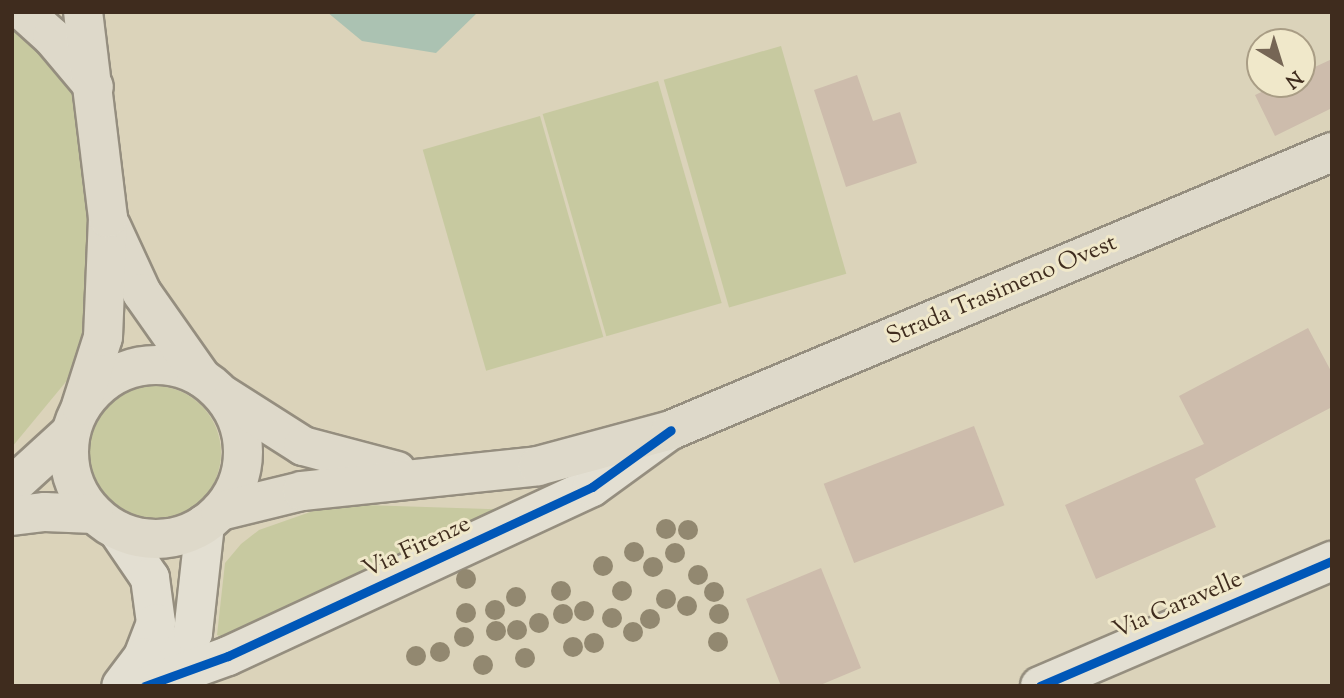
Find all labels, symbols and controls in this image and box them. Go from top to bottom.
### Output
north arrow [1246,28,1316,98]
text: N [1279,63,1307,94]
street label: Strada Trasimeno Ovest [883,229,1121,353]
street label: Via Firenze [359,511,475,585]
street label: Via Caravelle [1109,566,1247,646]

